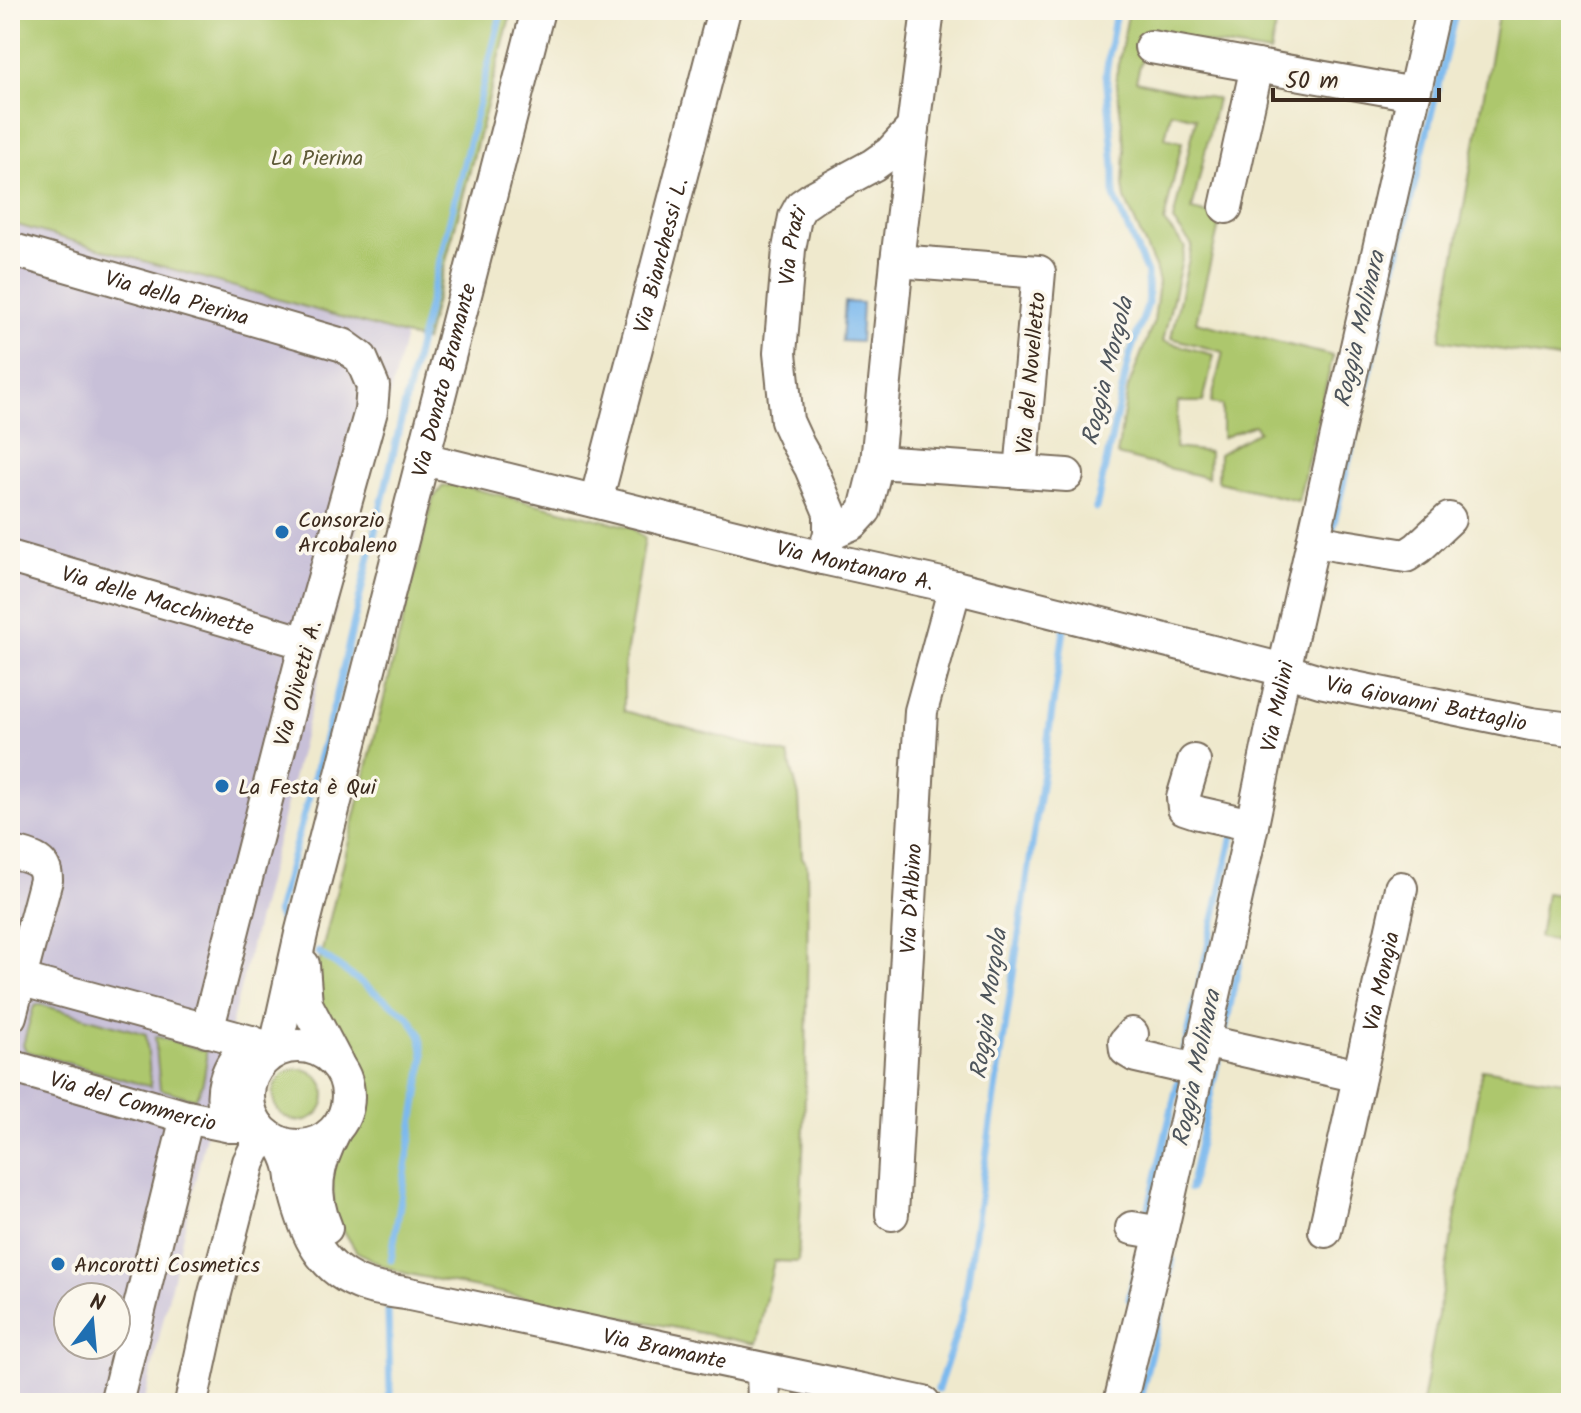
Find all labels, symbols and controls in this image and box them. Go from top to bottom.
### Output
scale bar [1273,52,1439,102]
text: 50 m [1285,62,1339,101]
park label: La Pierina [271,142,363,177]
street label: Via Bianchessi L. [626,174,699,337]
street label: Via Prati [771,200,818,287]
water label: Roggia Molinara [1324,246,1398,411]
street label: Via della Pierina [100,262,253,337]
street label: Via Donato Bramante [404,279,487,481]
street label: Via del Novelletto [1008,291,1057,456]
water label: Roggia Morgola [1071,291,1146,450]
place label: Consorzio Arcobaleno [298,504,397,564]
marker: Consorzio Arcobaleno [273,523,291,541]
street label: Via Montanaro A. [772,532,937,602]
street label: Via delle Macchinette [57,558,258,647]
street label: Via Olivetti A. [266,617,333,751]
street label: Via Mulini [1253,657,1306,755]
street label: Via Giovanni Battaglio [1322,668,1530,743]
place label: La Festa è Qui [238,771,377,806]
marker: La Festa è Qui [213,777,231,795]
street label: Via D'Albino [892,842,933,955]
water label: Roggia Morgola [960,925,1020,1082]
street label: Via Mongia [1355,928,1411,1035]
water label: Roggia Molinara [1162,985,1233,1150]
street label: Via del Commercio [45,1063,219,1143]
place label: Ancorotti Cosmetics [74,1249,261,1284]
marker: Ancorotti Cosmetics [49,1255,67,1273]
north arrow [52,1281,132,1361]
text: N [85,1285,108,1323]
street label: Via Bramante [599,1320,729,1381]

